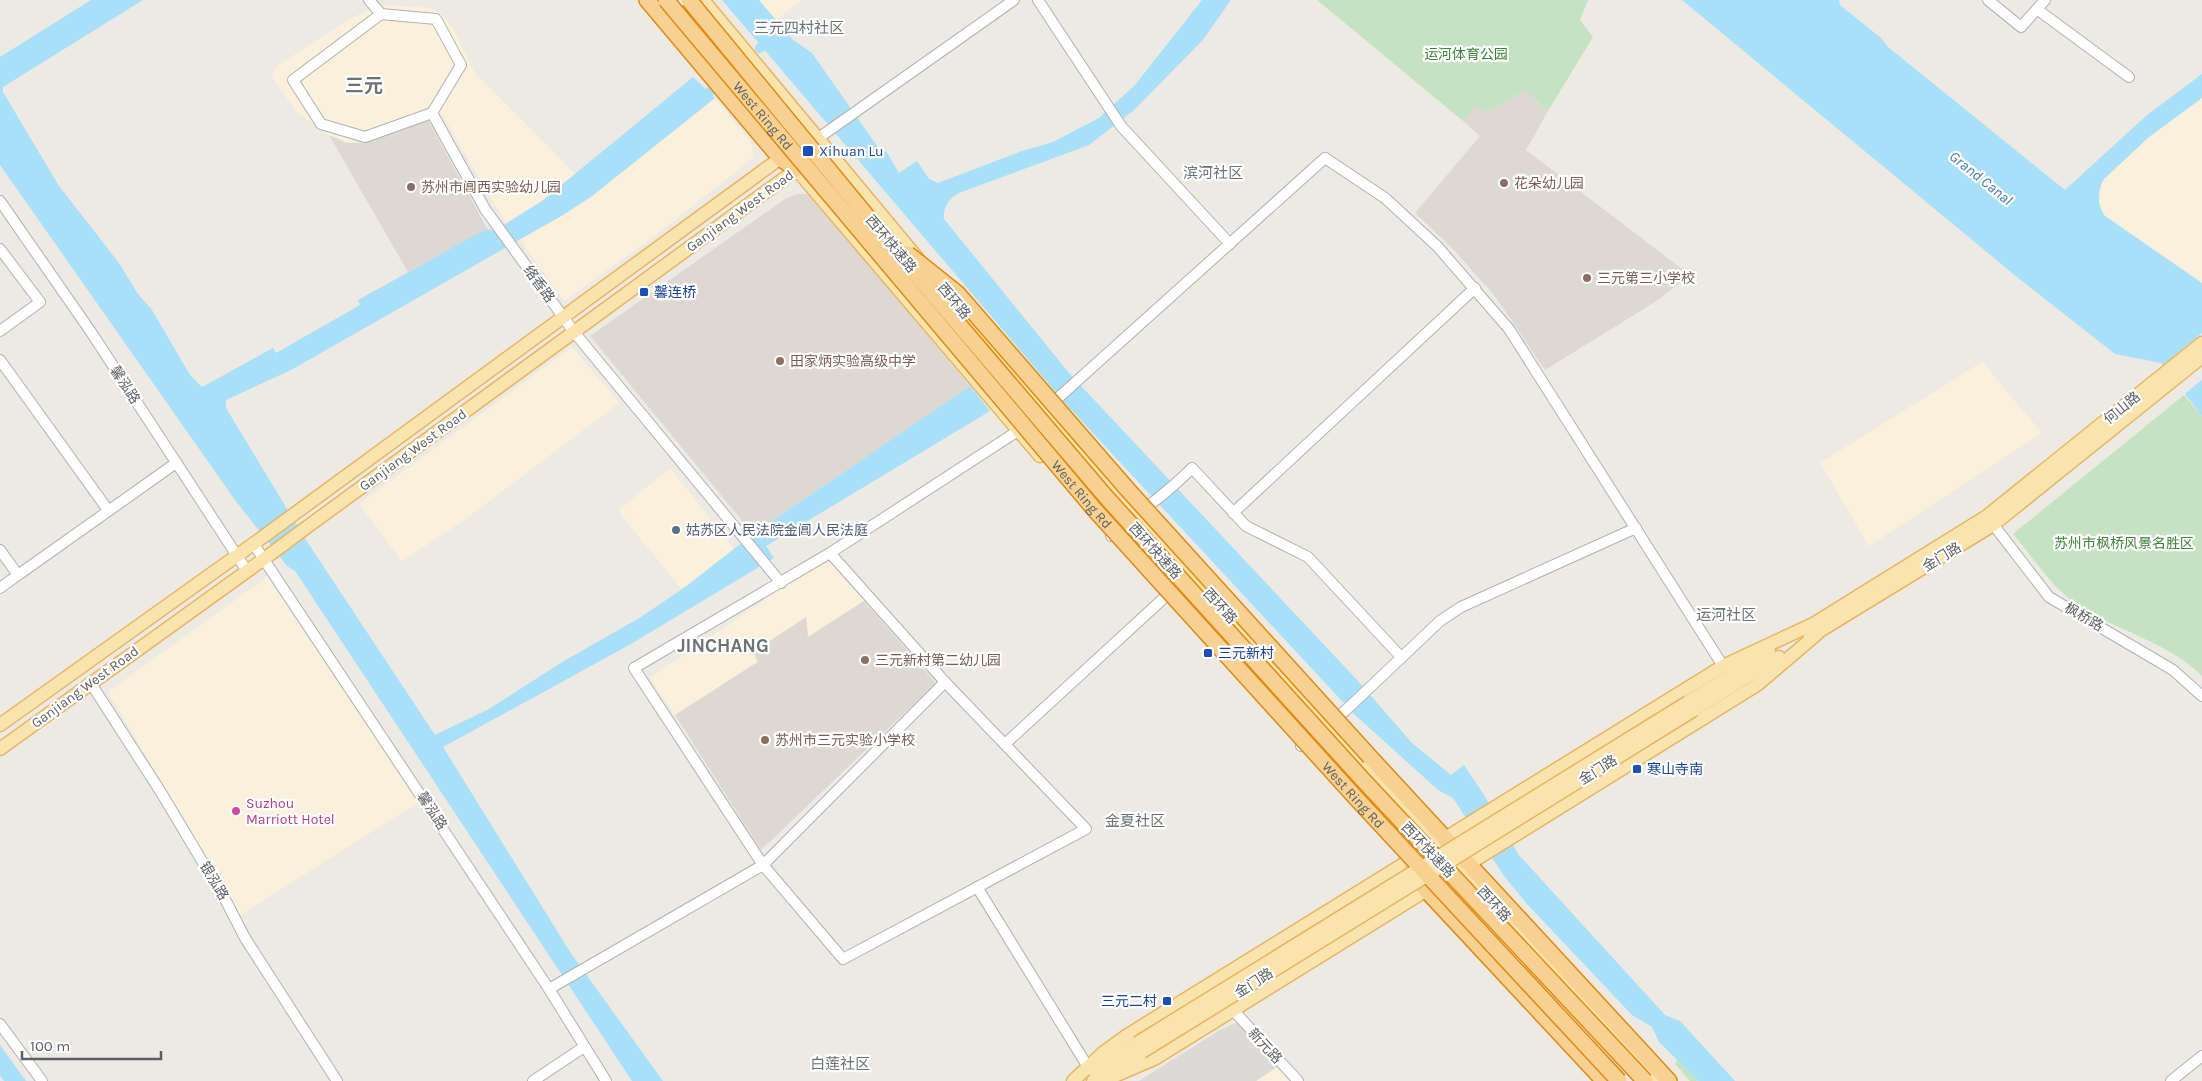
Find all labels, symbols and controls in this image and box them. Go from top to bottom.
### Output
district label: 三元四村社区 [754,19,844,37]
park label: 运河体育公园 [1424,46,1508,63]
district label: 三元 [345,75,383,97]
street label: West Ring Rd [729,78,797,153]
place label: Xihuan Lu [819,143,884,160]
marker: Xihuan Lu [801,144,815,158]
water label: Grand Canal [1946,147,2016,209]
district label: 滨河社区 [1183,164,1243,182]
street label: Ganjiang West Road [683,166,797,256]
place label: 花朵幼儿园 [1514,175,1584,192]
marker: 花朵幼儿园 [1498,177,1510,189]
place label: 苏州市阊西实验幼儿园 [421,179,561,196]
marker: 苏州市阊西实验幼儿园 [405,181,417,193]
street label: 西环快速路 [862,212,920,276]
street label: 络香路 [520,262,558,306]
place label: 三元第三小学校 [1597,270,1695,287]
marker: 三元第三小学校 [1581,272,1593,284]
street label: 西环路 [934,279,974,323]
place label: 馨连桥 [654,284,696,301]
marker: 馨连桥 [638,286,650,298]
place label: 田家炳实验高级中学 [790,353,916,370]
marker: 田家炳实验高级中学 [774,355,786,367]
street label: 馨泓路 [106,363,144,407]
street label: 何山路 [2100,388,2144,428]
street label: Ganjiang West Road [356,405,470,495]
street label: West Ring Rd [1048,457,1116,532]
street label: 西环快速路 [1125,519,1185,583]
place label: 姑苏区人民法院金阊人民法庭 [686,522,868,539]
marker: 姑苏区人民法院金阊人民法庭 [670,524,682,536]
park label: 苏州市枫桥风景名胜区 [2054,535,2194,552]
street label: 金门路 [1920,539,1964,575]
street label: 西环路 [1200,585,1240,627]
street label: 枫桥路 [2062,599,2106,635]
district label: 运河社区 [1696,606,1756,624]
district label: JINCHANG [677,635,769,657]
street label: Ganjiang West Road [28,642,142,732]
place label: 三元新村 [1218,645,1274,662]
marker: 三元新村 [1202,647,1214,659]
place label: 三元新村第二幼儿园 [875,652,1001,669]
marker: 三元新村第二幼儿园 [859,654,871,666]
place label: 苏州市三元实验小学校 [775,732,915,749]
marker: 苏州市三元实验小学校 [759,734,771,746]
street label: 金门路 [1576,752,1620,788]
street label: West Ring Rd [1319,758,1388,832]
place label: 寒山寺南 [1647,761,1703,778]
marker: 寒山寺南 [1631,763,1643,775]
street label: 馨泓路 [413,789,451,833]
place label: Suzhou Marriott Hotel [246,795,335,828]
marker: Suzhou Marriott Hotel [230,805,242,817]
district label: 金夏社区 [1105,812,1165,830]
street label: 西环快速路 [1398,819,1458,881]
street label: 银泓路 [196,859,232,903]
street label: 西环路 [1474,883,1514,925]
street label: 金门路 [1232,965,1276,1001]
place label: 三元二村 [1101,993,1157,1010]
marker: 三元二村 [1161,995,1173,1007]
street label: 新元路 [1244,1025,1286,1067]
scale bar [22,1028,161,1060]
text: 100 m [30,1037,70,1055]
district label: 白莲社区 [810,1055,870,1073]

